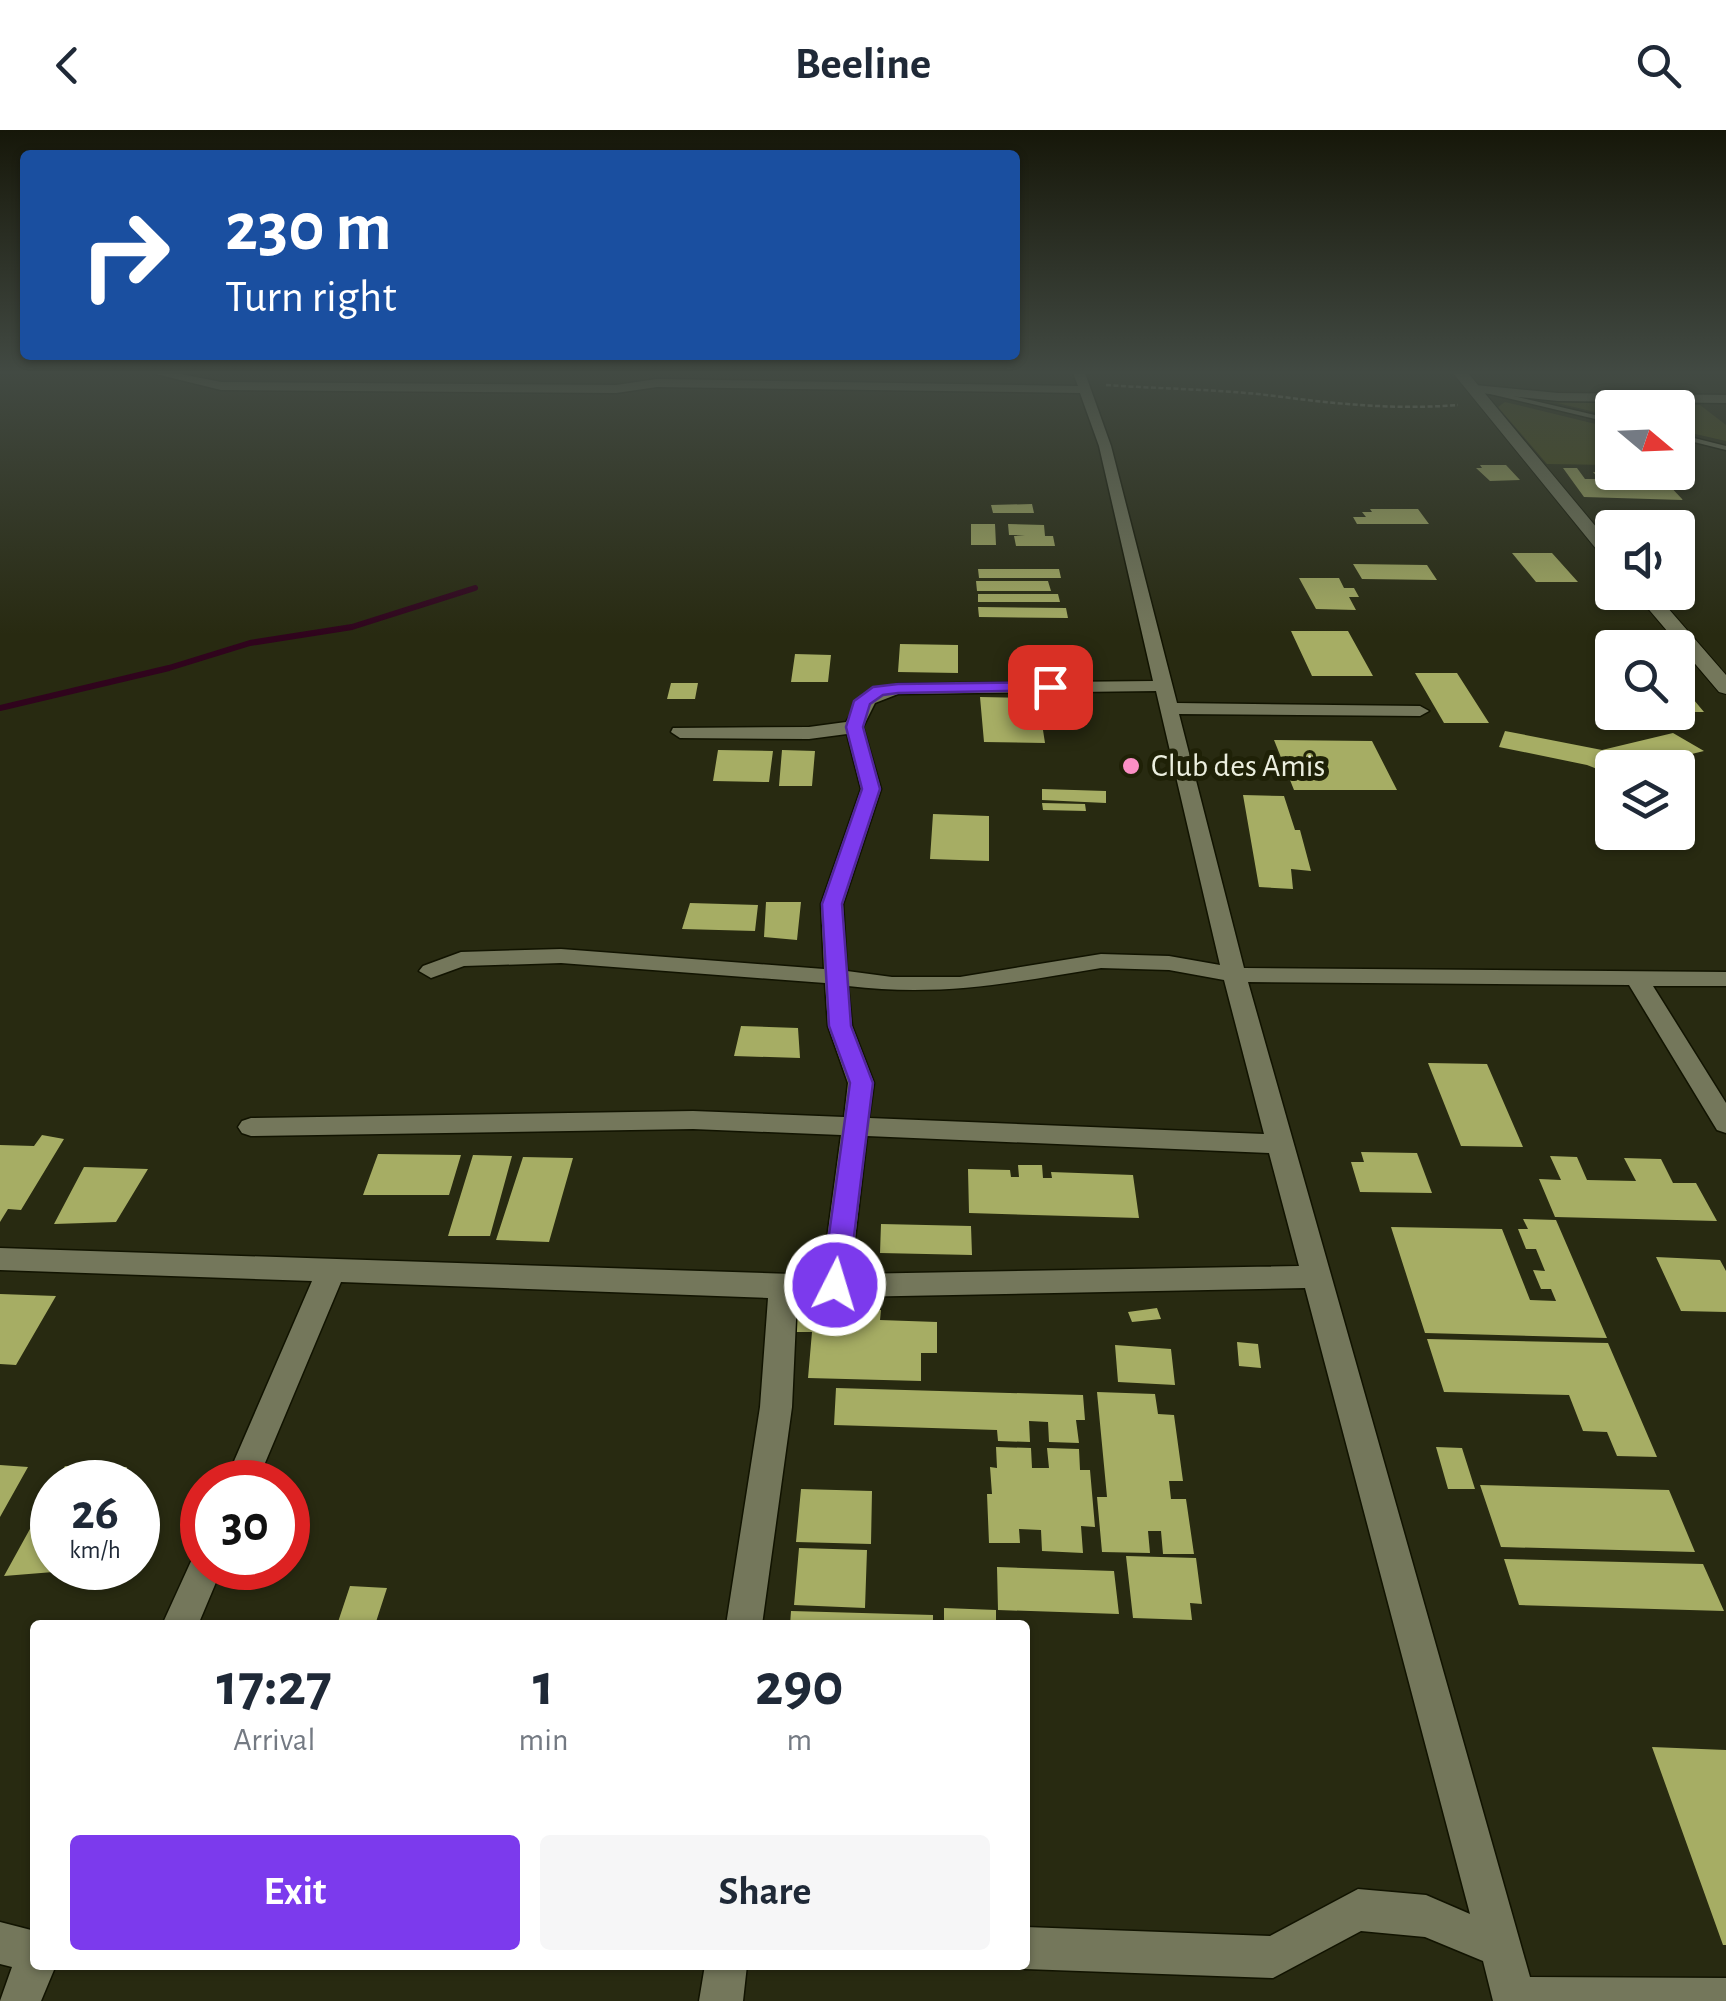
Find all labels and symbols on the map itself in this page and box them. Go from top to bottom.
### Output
north arrow [1595,390,1695,490]
pin [1008,645,1093,730]
place label: Club des Amis [1151,750,1325,782]
marker: Club des Amis [1120,755,1142,777]
position arrow [783,1233,887,1337]
speed limit sign: 30 [180,1460,310,1590]

